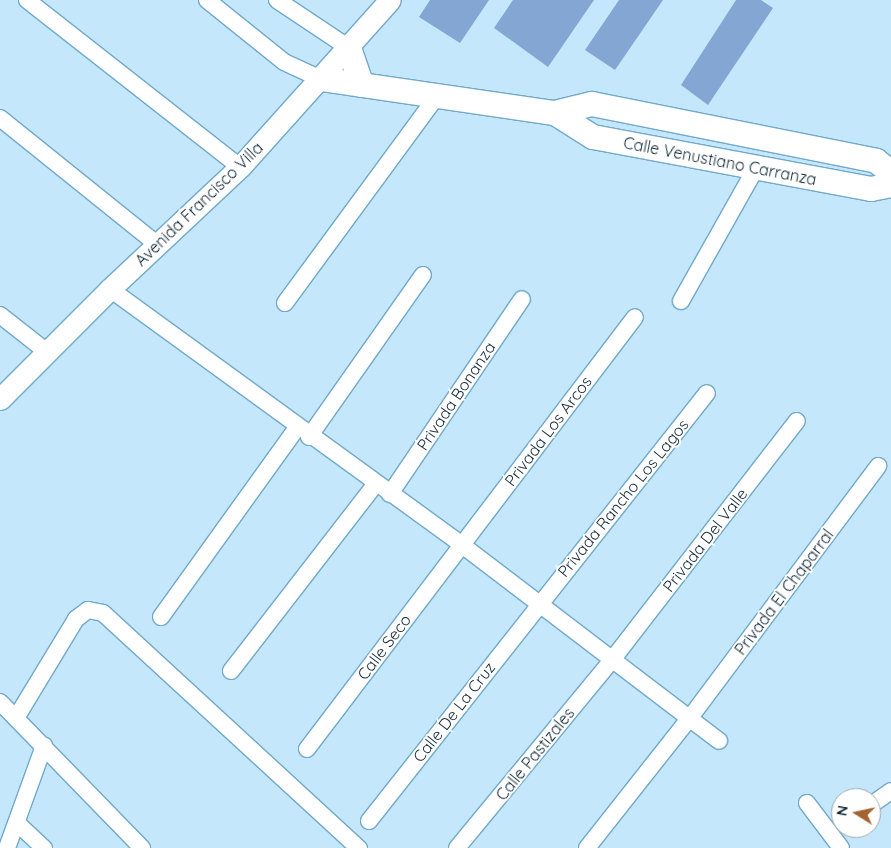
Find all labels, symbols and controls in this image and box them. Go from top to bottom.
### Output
street label: Calle Venustiano Carranza [622,133,818,189]
street label: Avenida Francisco Villa [131,138,267,270]
street label: Privada Bonanza [413,338,499,454]
street label: Privada Los Arcos [500,372,596,490]
street label: Privada Rancho Los Lagos [553,415,693,581]
street label: Privada Del Valle [659,484,751,596]
street label: Privada El Chaparral [731,525,837,659]
street label: Calle Seco [353,611,415,683]
street label: Calle De La Cruz [409,658,499,766]
street label: Calle Pastizales [492,704,578,804]
north arrow [831,788,881,838]
text: N [832,804,852,817]

